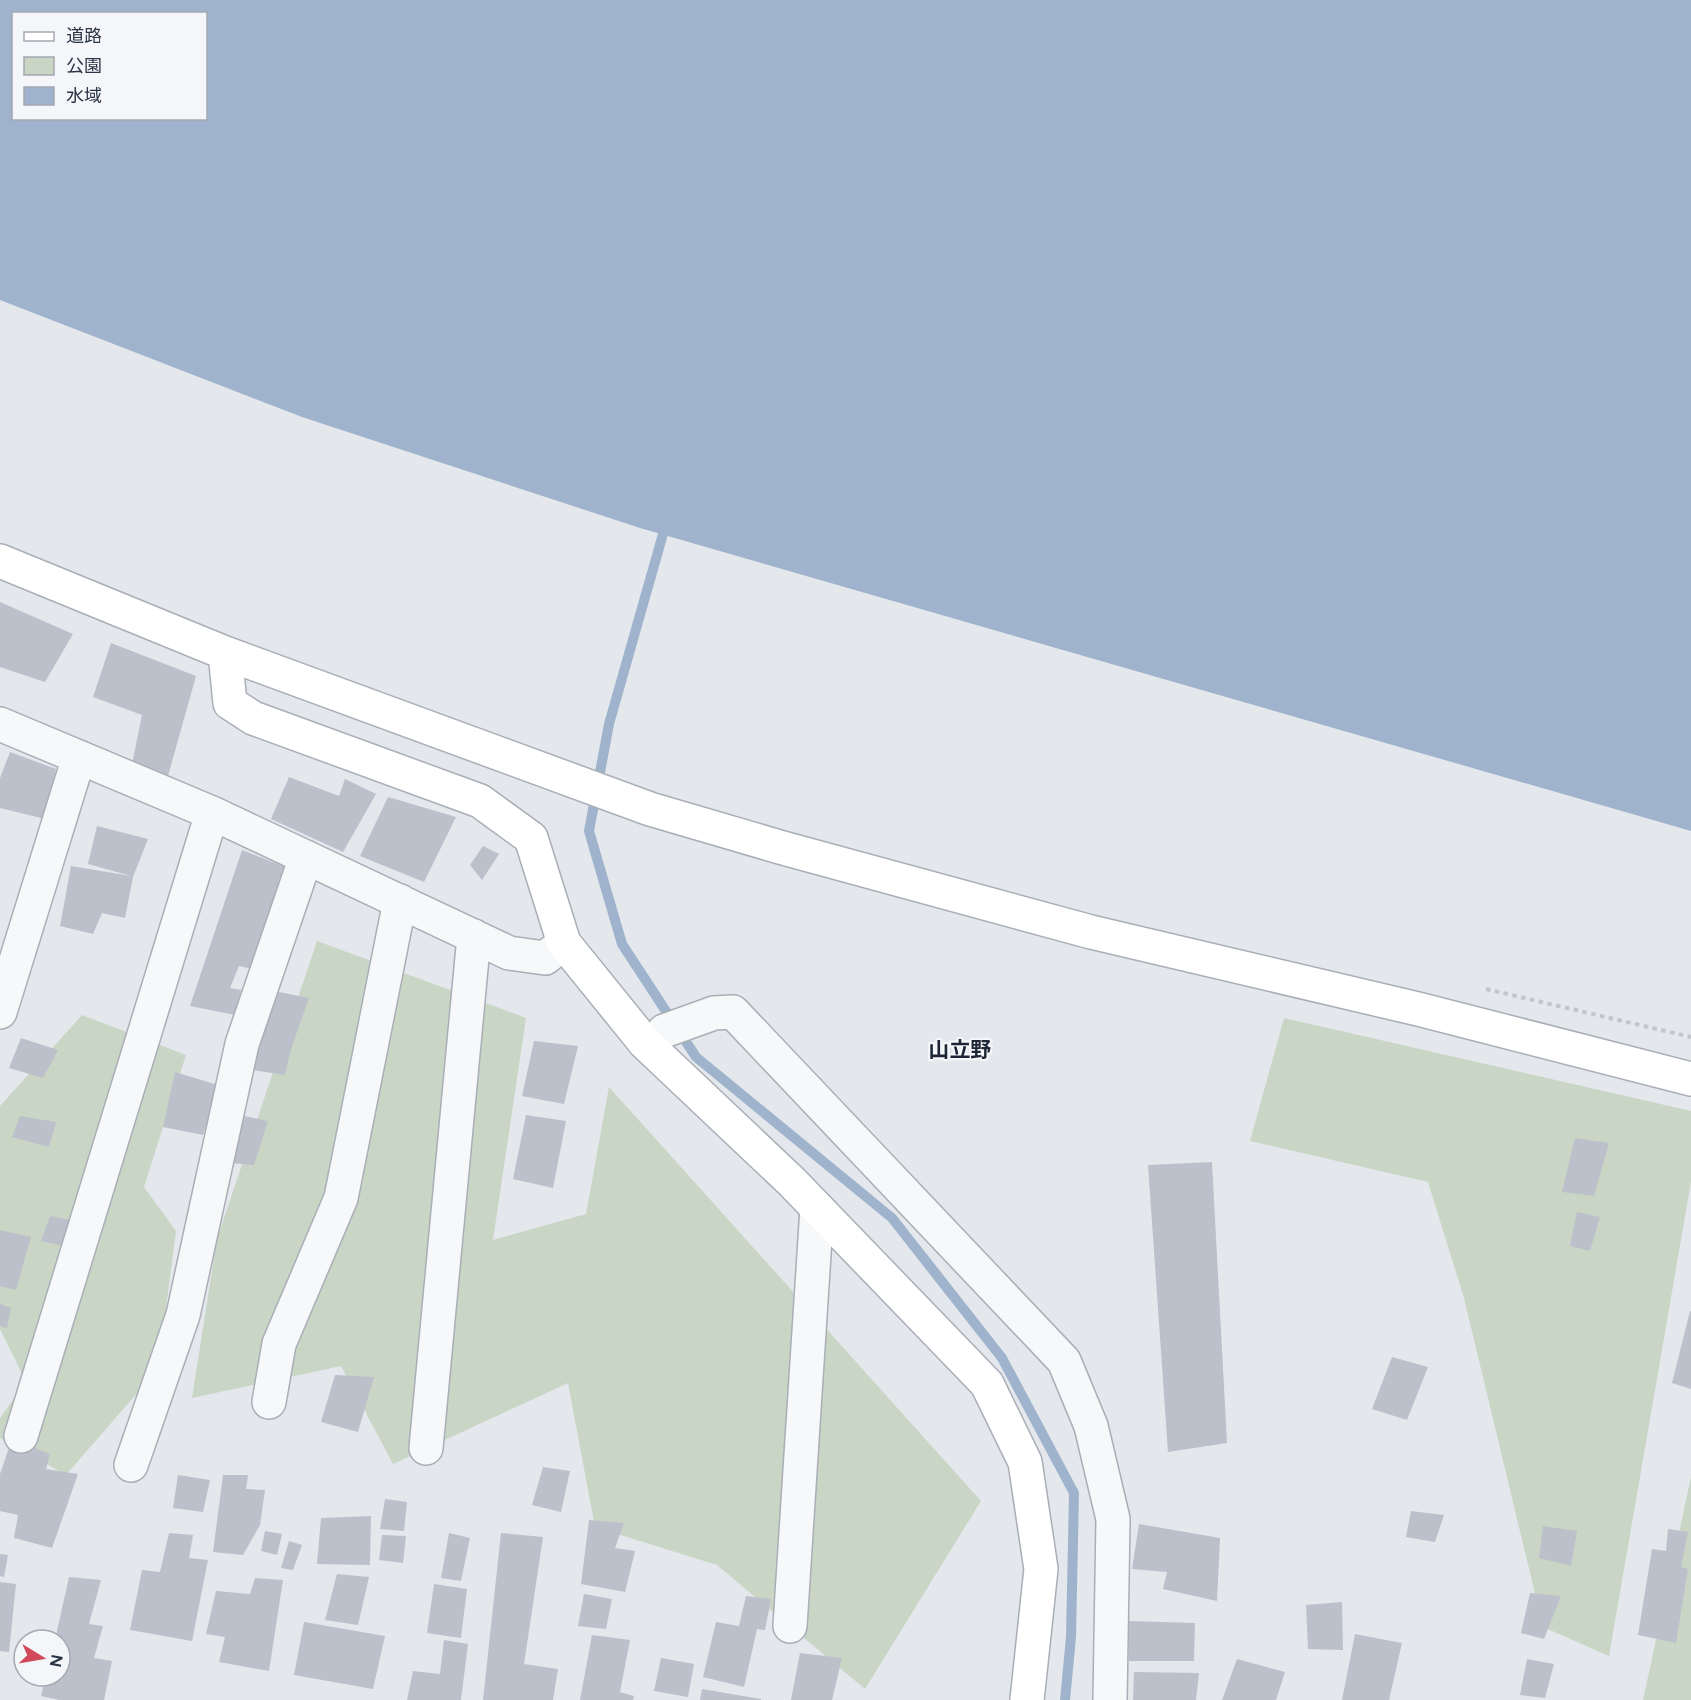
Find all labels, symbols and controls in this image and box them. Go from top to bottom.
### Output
legend [12,12,207,120]
text: 道路 [66,25,102,47]
text: 公園 [66,55,102,77]
text: 水域 [66,85,102,107]
district label: 山立野 [929,1037,992,1062]
north arrow [12,1628,72,1688]
text: N [46,1653,67,1669]

